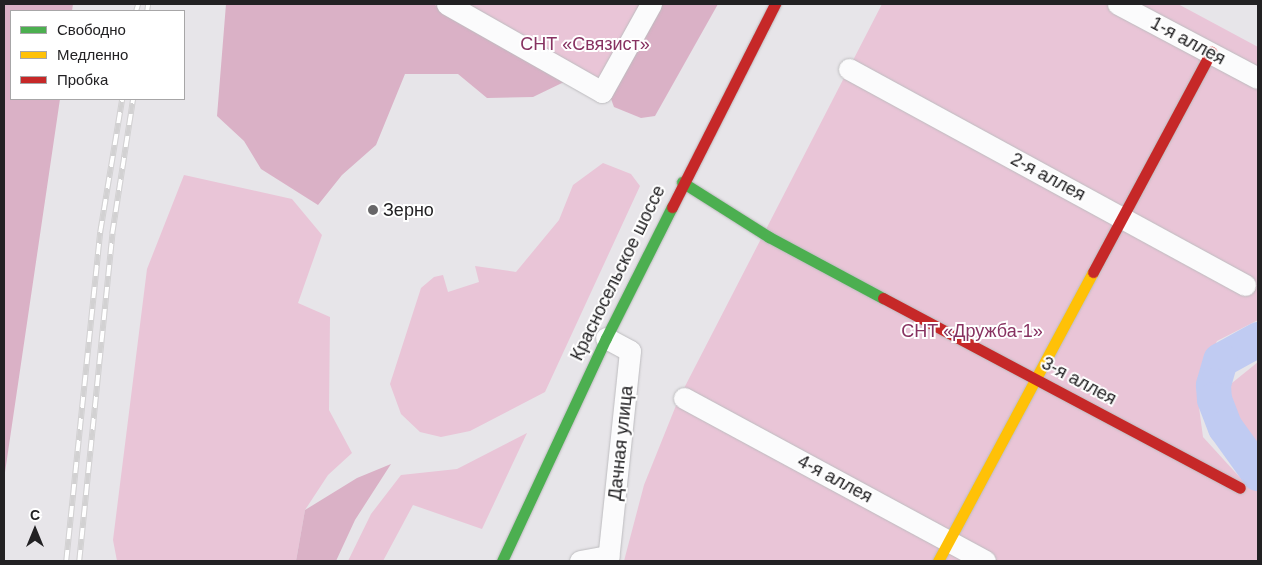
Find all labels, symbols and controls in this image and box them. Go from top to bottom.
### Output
legend [10,10,185,100]
street label: 1-я аллея [1147,12,1229,70]
text: Свободно [57,21,126,38]
park label: СНТ «Связист» [520,33,650,55]
text: Медленно [57,46,128,63]
text: Пробка [57,71,108,88]
street label: 2-я аллея [1007,148,1089,206]
street label: Красносельское шоссе [566,182,670,364]
place label: Зерно [383,199,434,221]
marker: Зерно [367,204,379,216]
park label: СНТ «Дружба-1» [901,320,1043,342]
street label: 3-я аллея [1038,352,1120,410]
street label: Дачная улица [604,385,638,501]
street label: 4-я аллея [794,450,876,508]
north arrow [10,505,60,555]
text: С [30,507,40,523]

